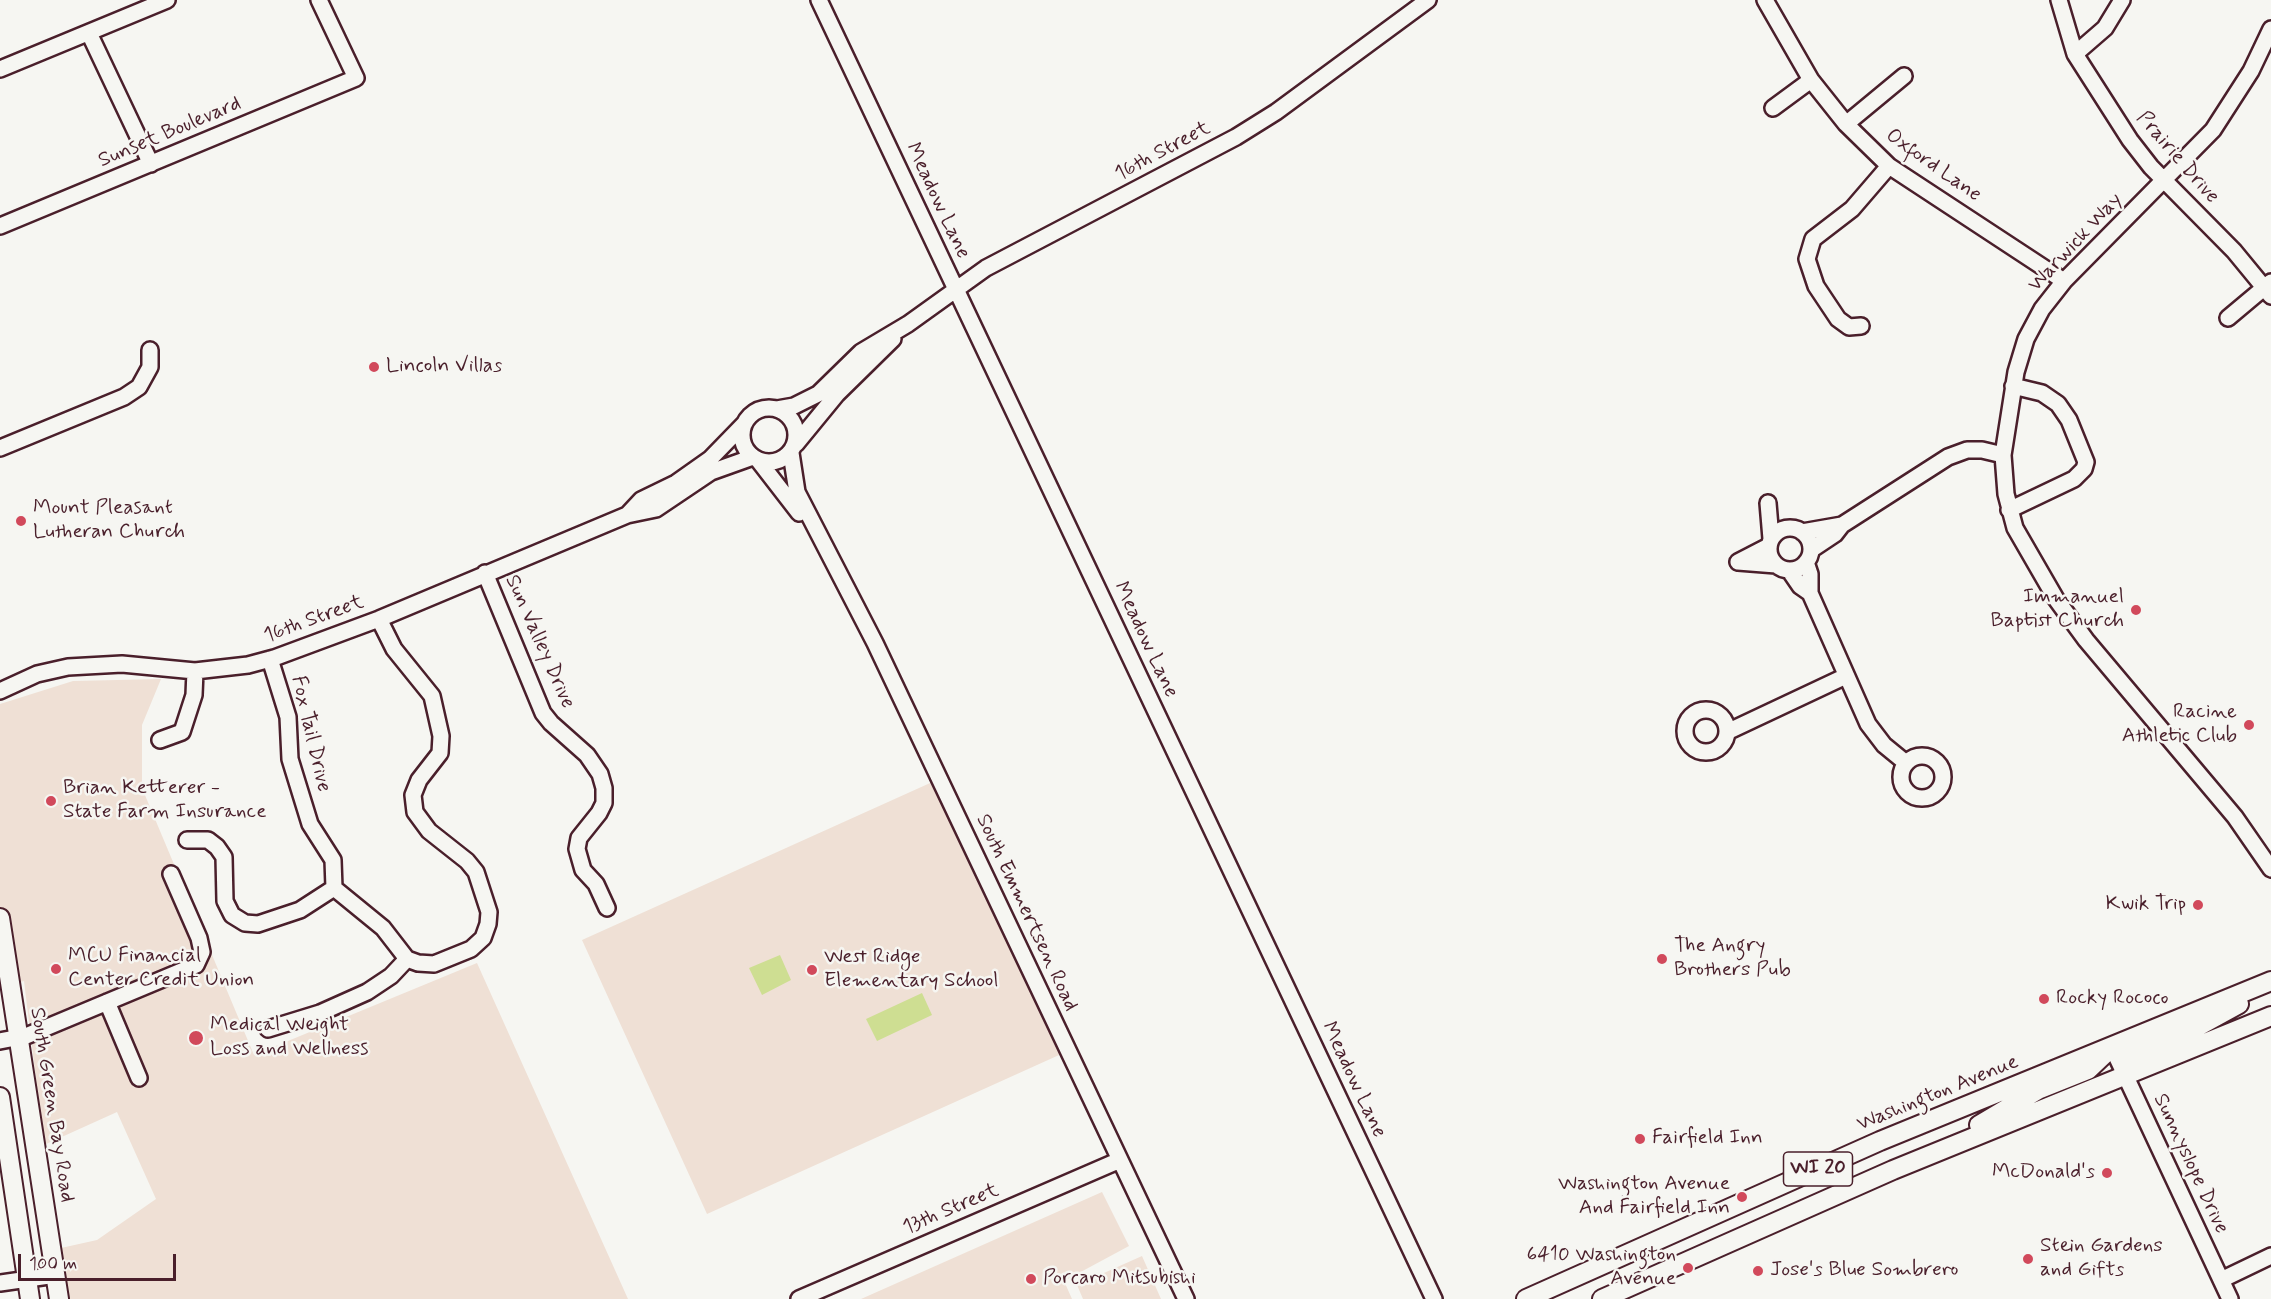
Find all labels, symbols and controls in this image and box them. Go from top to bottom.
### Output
street label: Sunset Boulevard [95,92,245,174]
street label: Prairie Drive [2130,107,2224,209]
street label: 16th Street [1111,116,1215,188]
street label: Oxford Lane [1880,124,1986,208]
street label: Meadow Lane [899,139,975,263]
street label: Warwick Way [2024,188,2128,298]
place label: Lincoln Villas [386,354,502,380]
marker: Lincoln Villas [367,360,381,374]
place label: Mount Pleasant Lutheran Church [33,496,185,546]
marker: Mount Pleasant Lutheran Church [14,514,28,528]
street label: Sun Valley Drive [498,571,580,713]
street label: Meadow Lane [1107,578,1183,702]
place label: Immanuel Baptist Church [1991,585,2124,635]
street label: 16th Street [261,590,367,650]
marker: Immanuel Baptist Church [2129,603,2143,617]
street label: Fox Tail Drive [284,674,336,794]
place label: Racine Athletic Club [2122,700,2237,750]
marker: Racine Athletic Club [2242,718,2256,732]
place label: Brian Ketterer - State Farm Insurance [63,776,267,826]
marker: Brian Ketterer - State Farm Insurance [44,794,58,808]
street label: South Emmertsen Road [969,810,1083,1016]
place label: Kwik Trip [2106,892,2186,918]
marker: Kwik Trip [2191,898,2205,912]
place label: The Angry Brothers Pub [1674,934,1791,984]
place label: MCU Financial Center Credit Union [68,944,254,994]
place label: West Ridge Elementary School [824,945,999,995]
marker: The Angry Brothers Pub [1655,952,1669,966]
marker: MCU Financial Center Credit Union [49,962,63,976]
marker: West Ridge Elementary School [805,963,819,977]
place label: Rocky Rococo [2056,986,2169,1012]
marker: Rocky Rococo [2037,992,2051,1006]
street label: South Green Bay Road [23,1006,79,1204]
place label: Medical Weight Loss and Wellness [210,1013,368,1063]
street label: Meadow Lane [1315,1018,1391,1142]
marker: Medical Weight Loss and Wellness [187,1029,205,1047]
street label: Washington Avenue [1854,1050,2022,1138]
street label: Sunnyslope Drive [2147,1090,2233,1238]
place label: Fairfield Inn [1652,1126,1763,1152]
marker: Fairfield Inn [1633,1132,1647,1146]
road number: WI 20 [1784,1152,1852,1186]
place label: McDonald's [1992,1160,2095,1186]
marker: McDonald's [2100,1166,2114,1180]
place label: Washington Avenue And Fairfield Inn [1558,1172,1730,1222]
street label: 13th Street [899,1179,1003,1241]
marker: Washington Avenue And Fairfield Inn [1735,1190,1749,1204]
place label: Stein Gardens and Gifts [2040,1234,2163,1284]
scale bar [21,1242,178,1280]
place label: 6410 Washington Avenue [1526,1243,1676,1293]
text: 100 m [29,1252,77,1276]
marker: Stein Gardens and Gifts [2021,1252,2035,1266]
place label: Jose's Blue Sombrero [1770,1258,1959,1284]
marker: 6410 Washington Avenue [1681,1261,1695,1275]
marker: Jose's Blue Sombrero [1751,1264,1765,1278]
place label: Porcaro Mitsubishi [1043,1266,1196,1292]
marker: Porcaro Mitsubishi [1024,1272,1038,1286]

